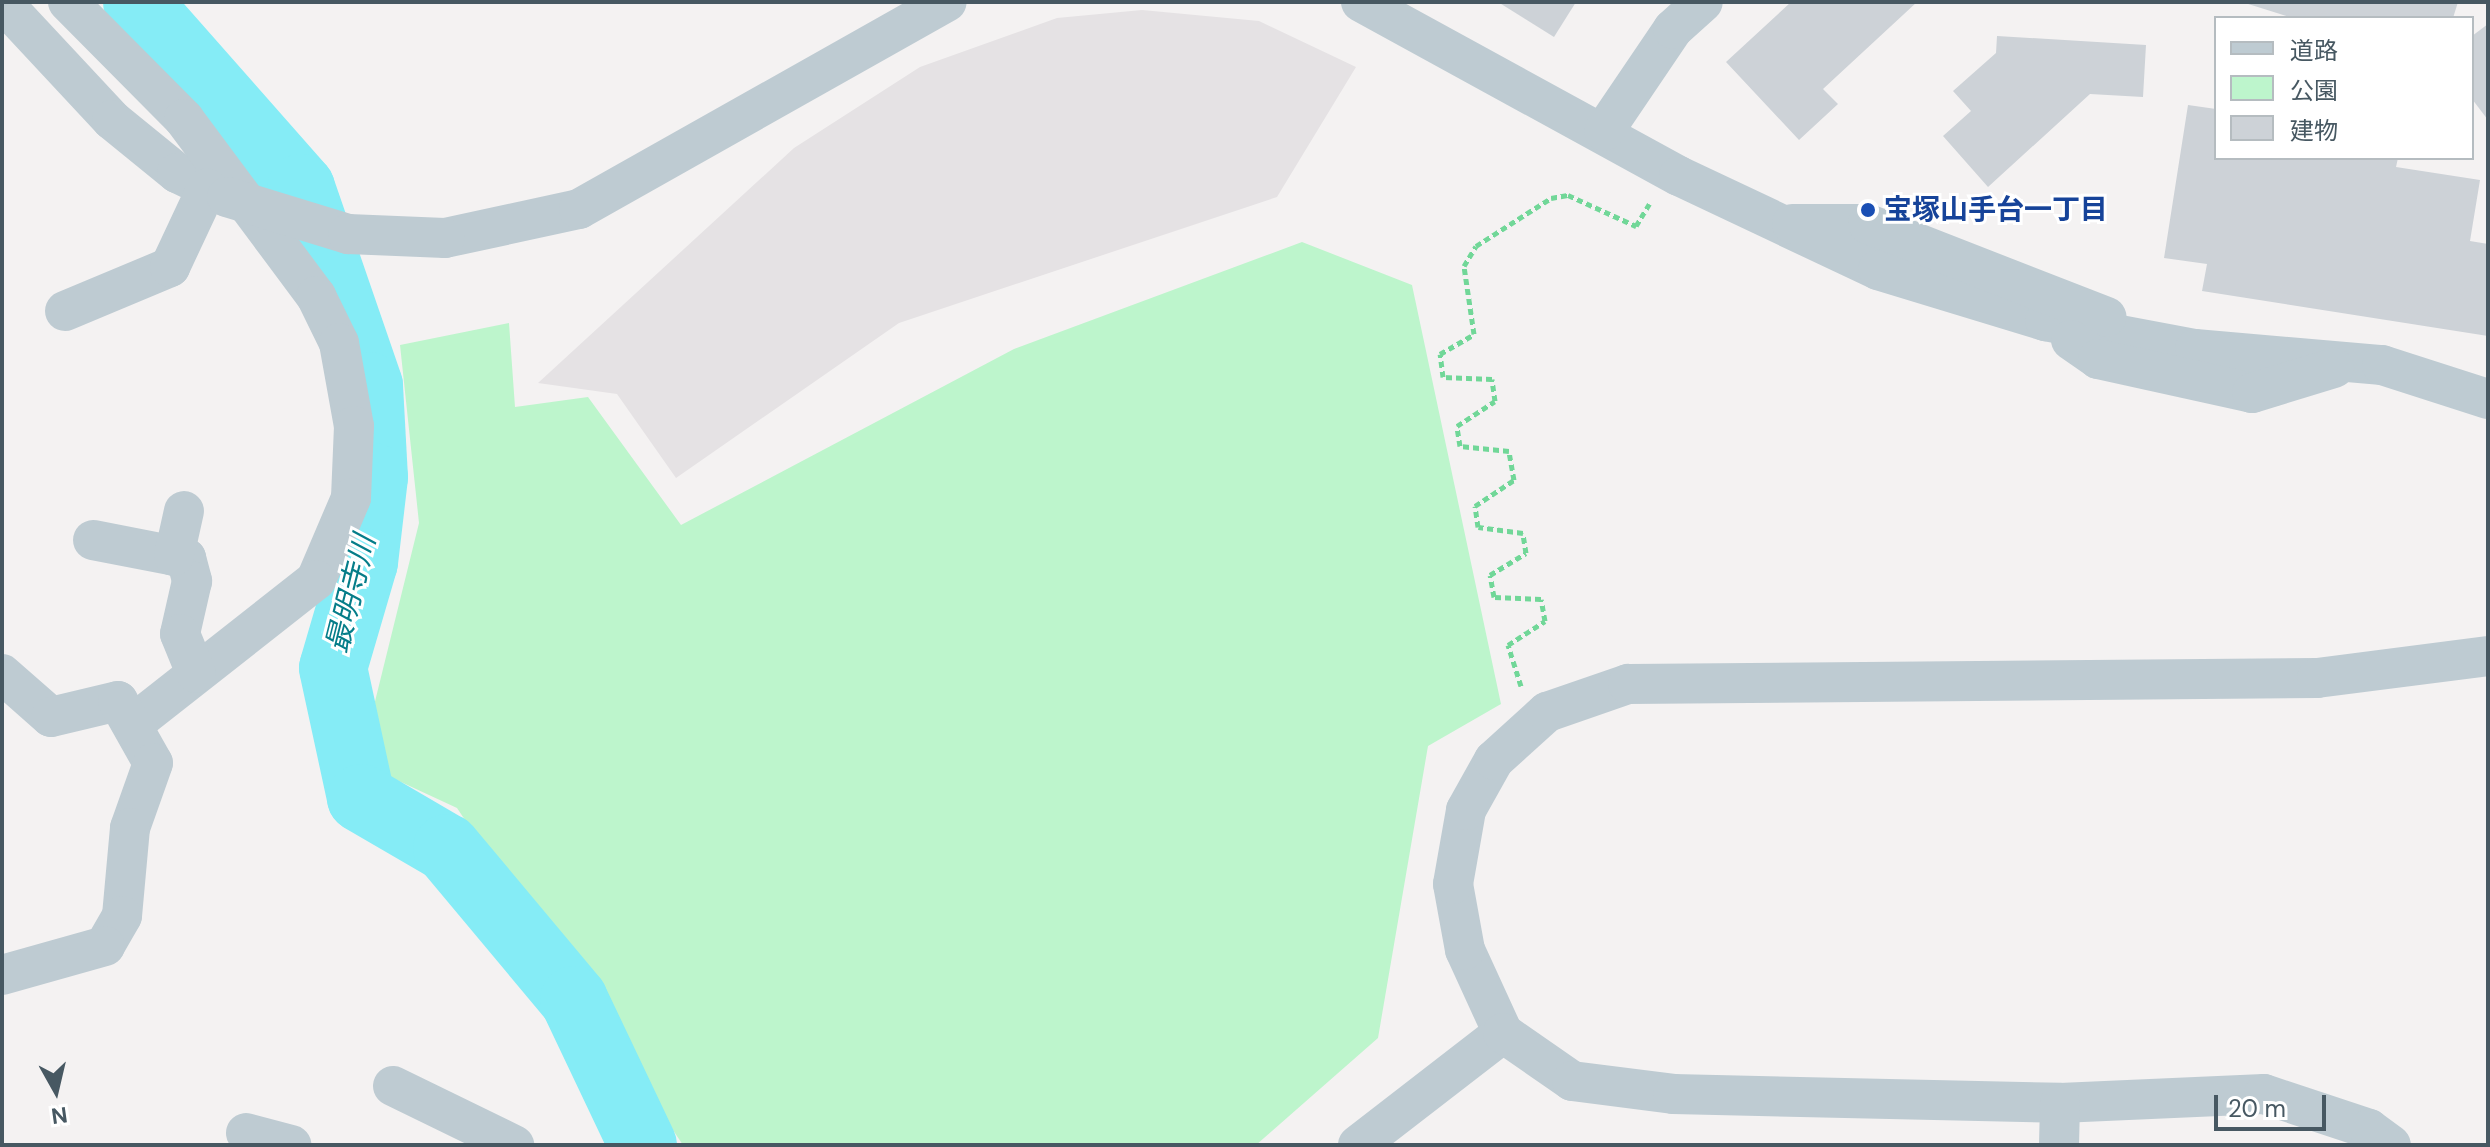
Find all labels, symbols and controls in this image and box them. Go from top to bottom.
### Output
legend [2214,16,2474,160]
text: 道路 [2290,35,2338,66]
text: 公園 [2290,75,2338,106]
text: 建物 [2290,115,2338,146]
place label: 宝塚山手台一丁目 [1884,193,2108,227]
marker: 宝塚山手台一丁目 [1859,201,1877,219]
water label: 最明寺川 [319,531,383,657]
north arrow [16,1051,96,1131]
scale bar [2218,1079,2330,1129]
text: 20 m [2228,1093,2286,1124]
text: N [49,1100,69,1131]

